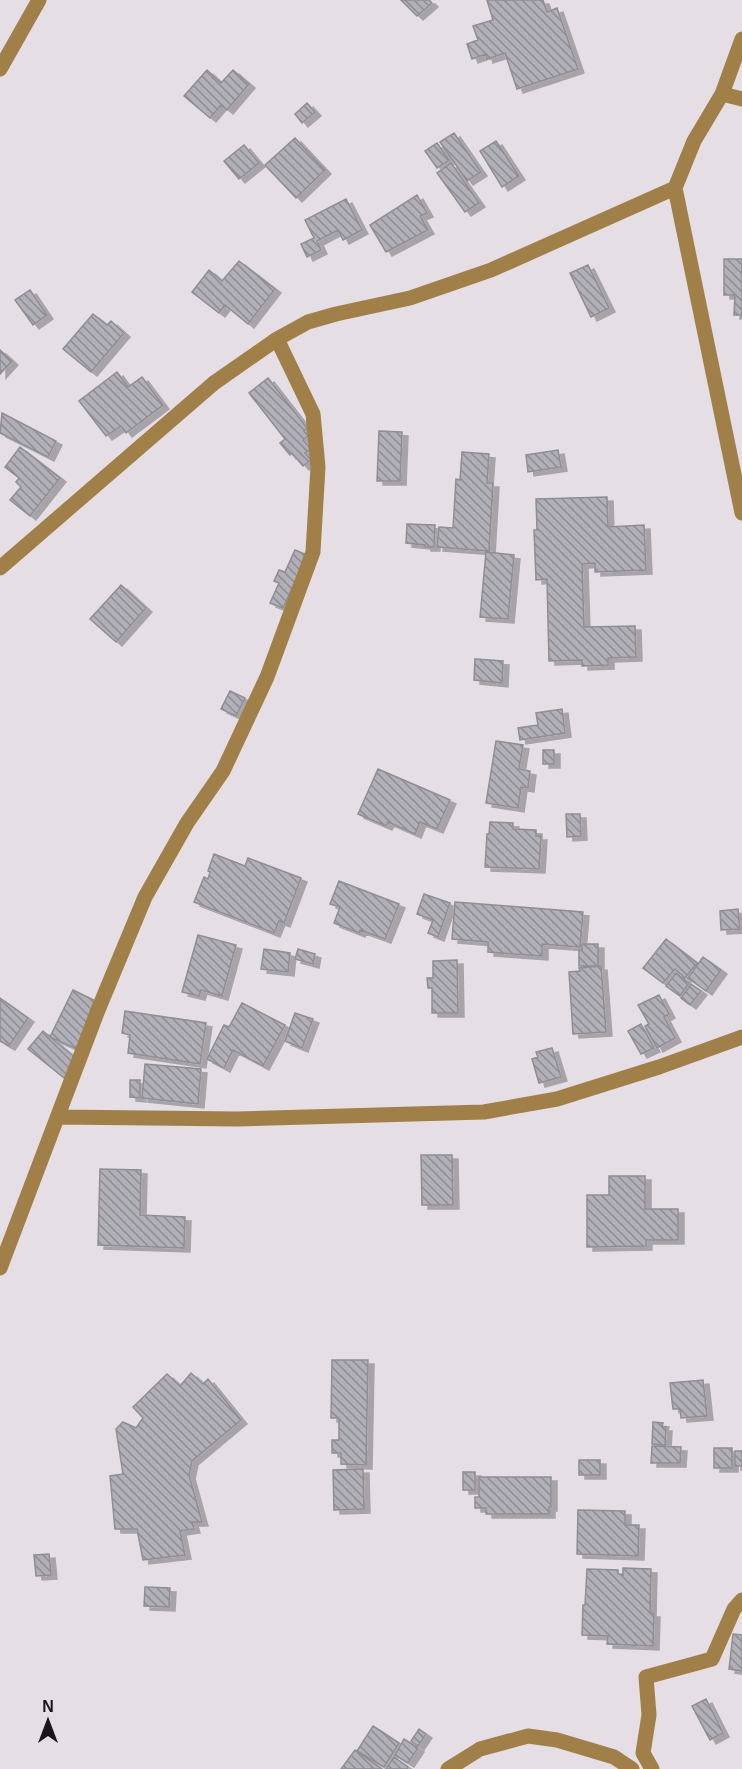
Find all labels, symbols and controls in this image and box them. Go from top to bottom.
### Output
north arrow [18,1691,78,1751]
text: N [42,1698,54,1715]

